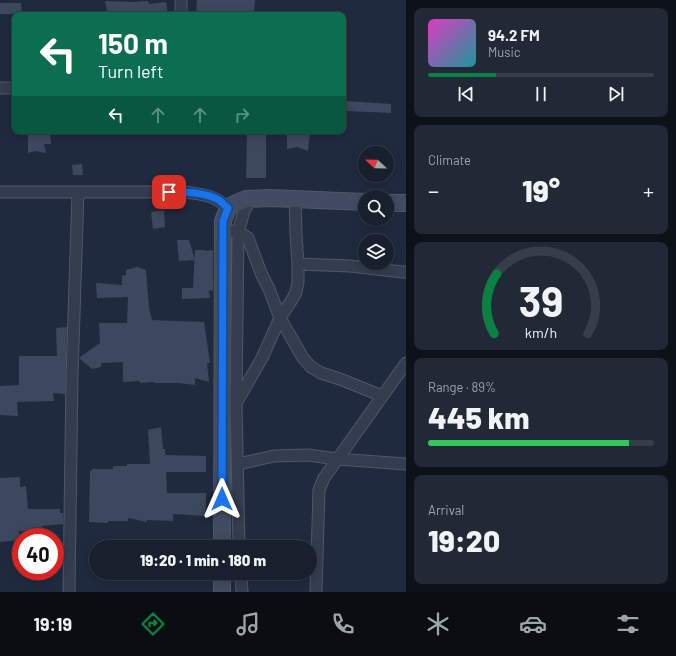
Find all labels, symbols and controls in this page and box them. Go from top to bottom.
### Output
text: 150 m [98,26,168,60]
text: 94.2 FM [488,26,540,44]
icon: left [32,28,84,80]
text: Music [488,44,521,60]
text: Turn left [98,60,164,82]
icon: previous [455,83,477,105]
icon: pause [530,83,552,105]
icon: next [605,83,627,105]
icon: left [105,104,127,126]
icon: ahead [147,104,169,126]
icon: ahead [189,104,211,126]
icon: right [231,104,253,126]
north arrow [358,146,394,182]
map controls [358,146,394,270]
text: Climate [428,152,471,168]
text: 19° [522,172,560,208]
pin [152,175,186,209]
text: − [428,177,439,203]
text: + [643,177,654,203]
icon: arrive [158,181,180,203]
button: search [358,190,394,226]
button: layers [358,234,394,270]
text: 39 [519,275,563,325]
text: km/h [525,324,557,341]
text: Range · 89% [428,379,496,395]
text: 445 km [428,399,529,435]
position arrow [201,478,243,520]
text: Arrival [428,502,464,518]
text: 19:20 [428,522,500,558]
speed limit sign: 40 [12,528,64,580]
text: 19:20 · 1 min · 180 m [140,551,266,569]
icon: directions [139,610,167,638]
icon: music [234,610,262,638]
icon: phone [329,610,357,638]
icon: climate [424,610,452,638]
icon: car [519,610,547,638]
icon: filters [614,610,642,638]
text: 19:19 [34,613,72,635]

